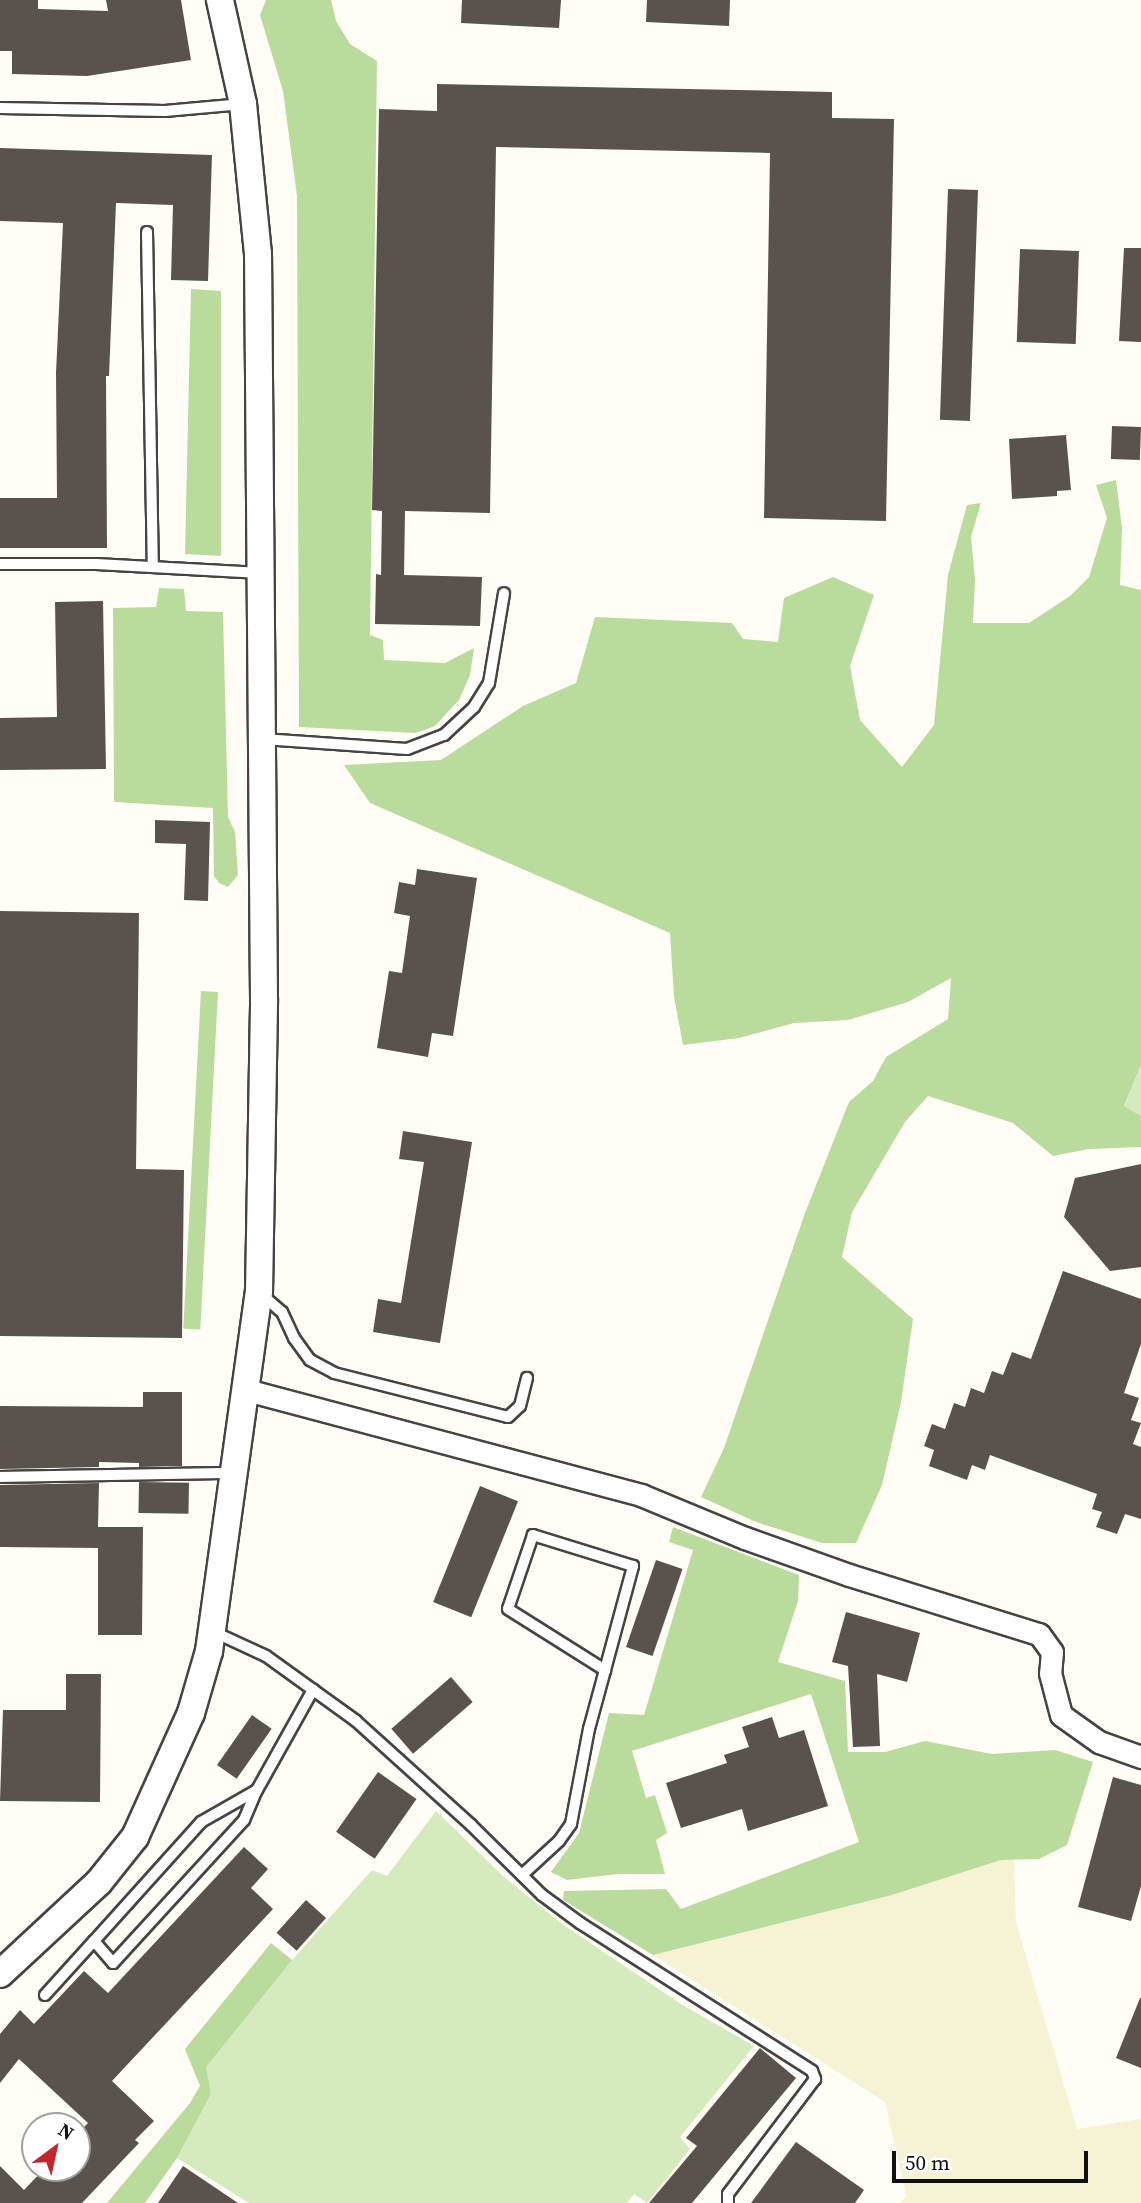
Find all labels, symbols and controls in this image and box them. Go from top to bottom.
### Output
north arrow [21,2112,91,2182]
text: N [53,2116,79,2146]
scale bar [896,2136,1092,2180]
text: 50 m [905,2148,950,2177]

